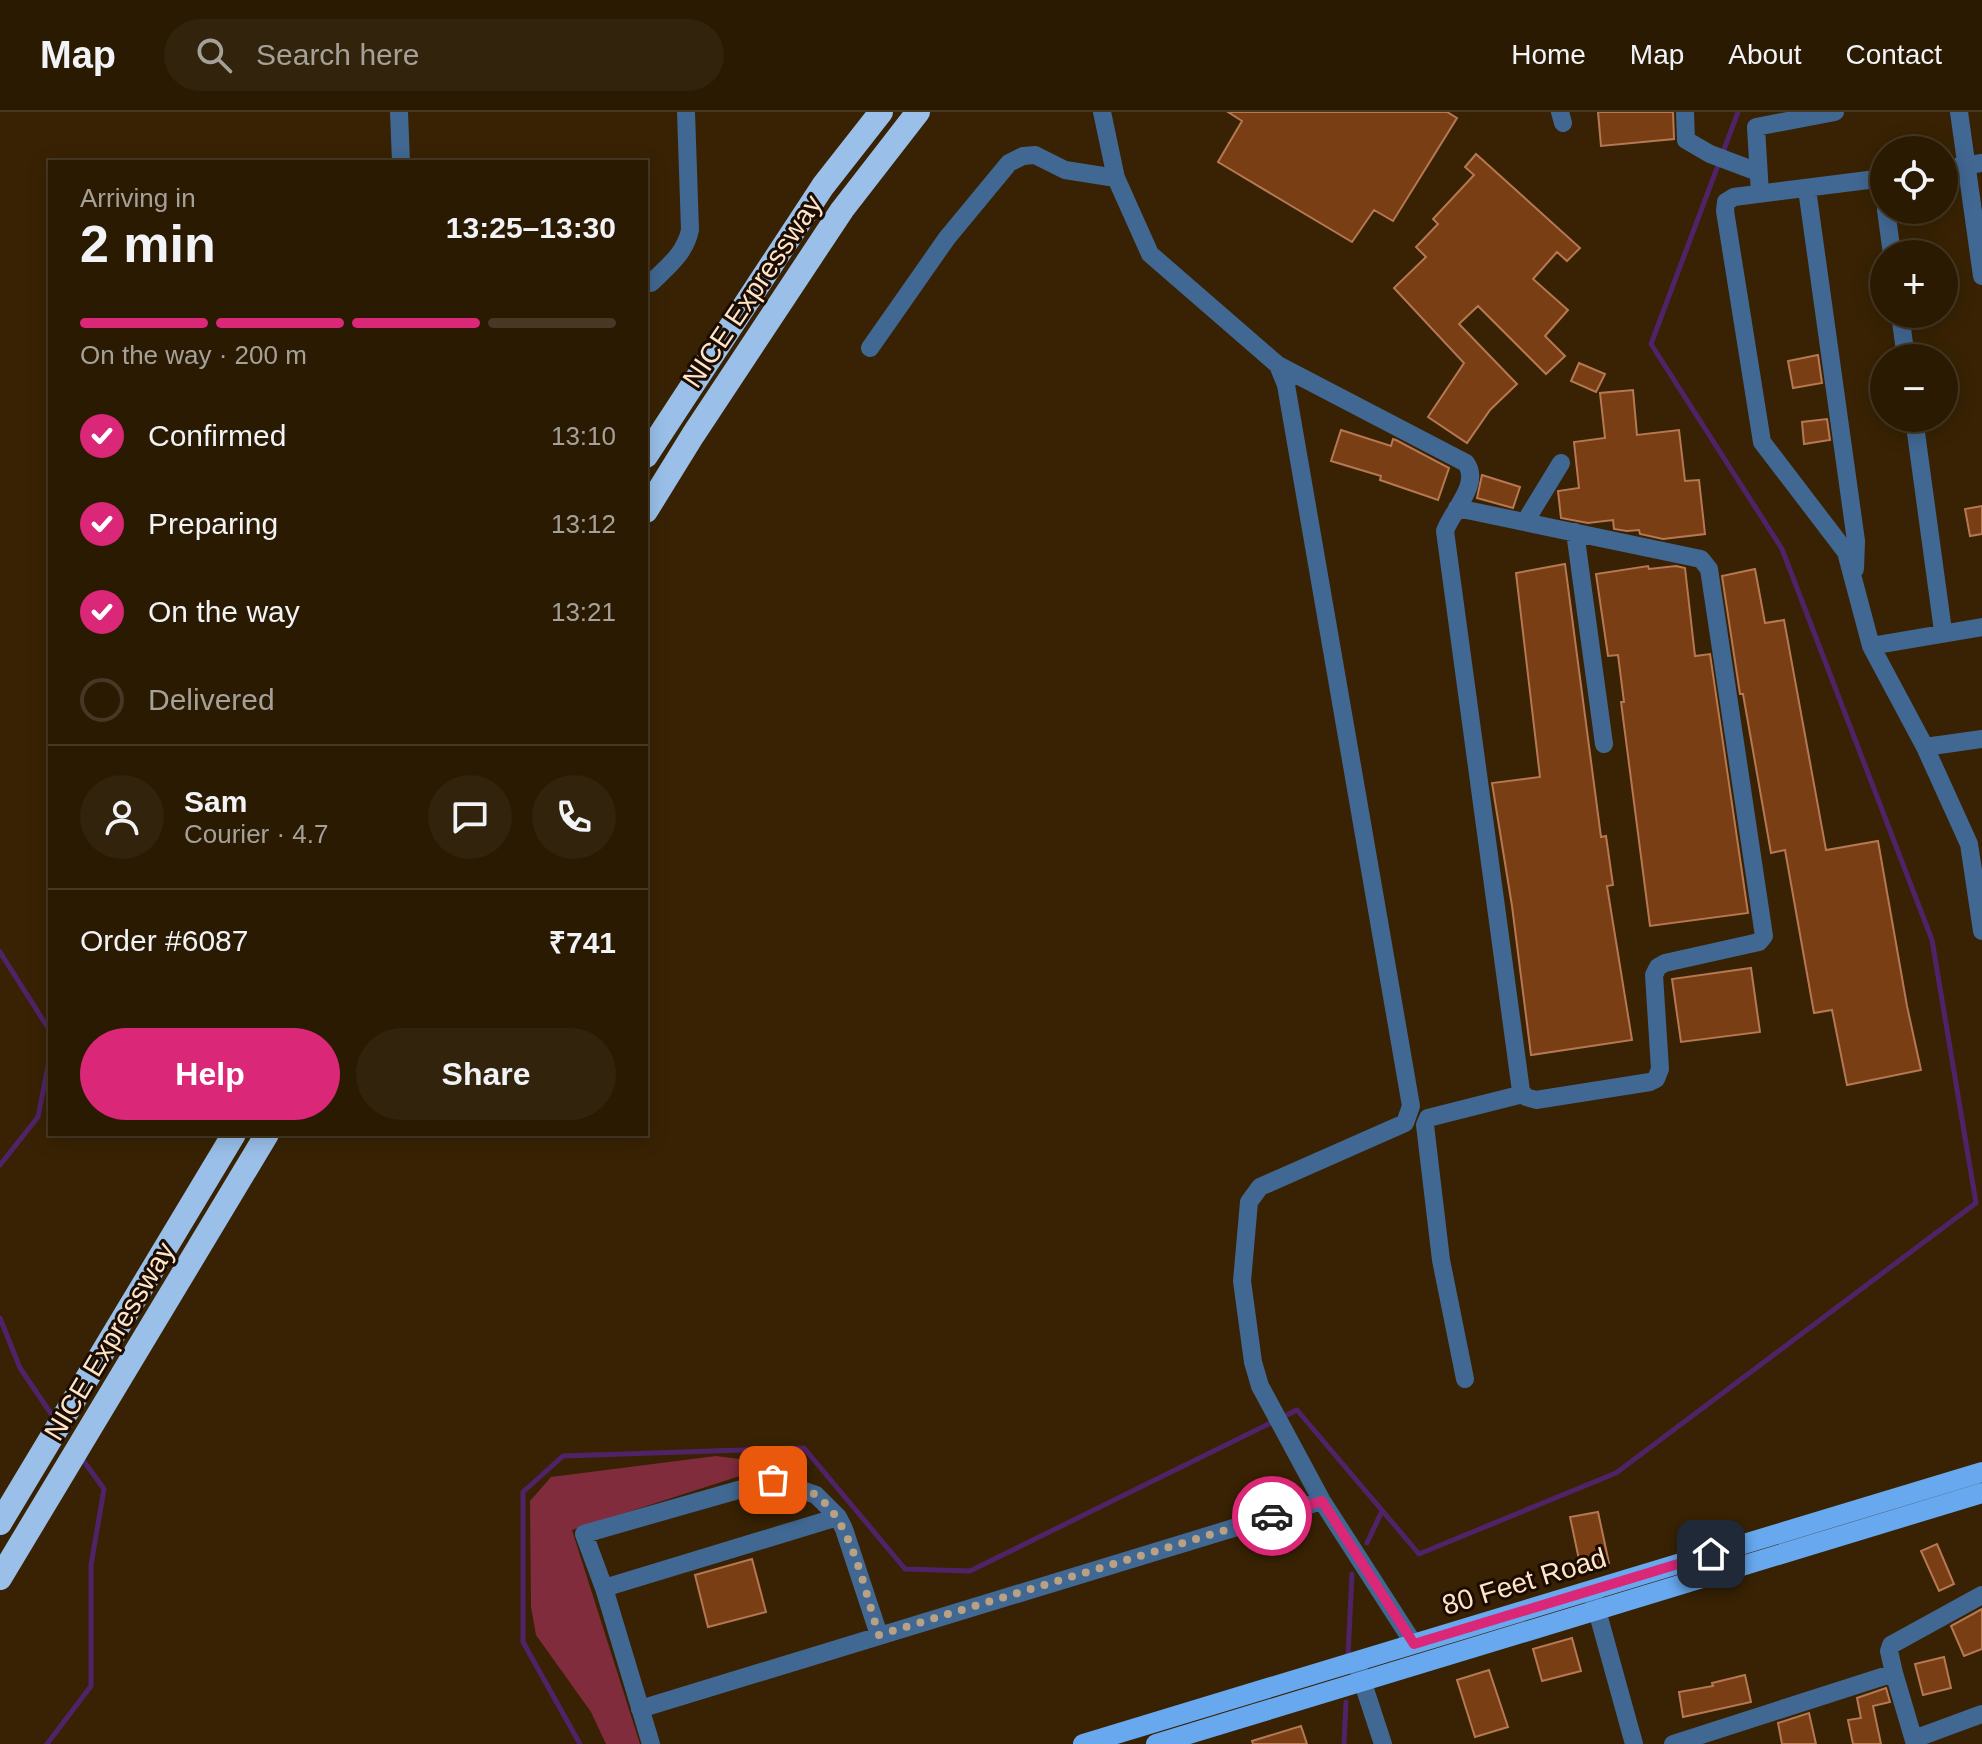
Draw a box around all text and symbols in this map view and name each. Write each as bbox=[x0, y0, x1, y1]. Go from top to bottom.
search box bbox=[164, 19, 724, 91]
icon: search bbox=[192, 33, 236, 77]
text: Map bbox=[40, 34, 116, 76]
text: Search here bbox=[256, 38, 419, 71]
text: Home bbox=[1511, 39, 1586, 70]
text: Map bbox=[1630, 39, 1684, 70]
text: About bbox=[1728, 39, 1802, 70]
text: Contact bbox=[1846, 39, 1942, 70]
map controls bbox=[1870, 136, 1958, 432]
button: locate bbox=[1870, 136, 1958, 224]
text: Arriving in bbox=[80, 183, 196, 213]
street label: NICE Expressway bbox=[676, 189, 828, 393]
text: 13:25–13:30 bbox=[446, 211, 616, 244]
text: 2 min bbox=[80, 215, 216, 273]
button: + bbox=[1870, 240, 1958, 328]
text: On the way · 200 m bbox=[80, 340, 307, 370]
button: − bbox=[1870, 344, 1958, 432]
icon: check bbox=[80, 414, 124, 458]
text: Confirmed bbox=[148, 419, 286, 452]
text: 13:10 bbox=[551, 421, 616, 451]
icon: check bbox=[80, 502, 124, 546]
text: Preparing bbox=[148, 507, 278, 540]
text: 13:12 bbox=[551, 509, 616, 539]
icon: check bbox=[80, 590, 124, 634]
text: On the way bbox=[148, 595, 300, 628]
text: 13:21 bbox=[551, 597, 616, 627]
text: Delivered bbox=[148, 683, 275, 716]
button: person bbox=[80, 775, 164, 859]
button: chat bbox=[428, 775, 512, 859]
button: phone bbox=[532, 775, 616, 859]
text: Sam bbox=[184, 785, 247, 818]
text: Courier · 4.7 bbox=[184, 819, 329, 849]
text: Order #6087 bbox=[80, 924, 248, 957]
text: ₹741 bbox=[549, 926, 616, 959]
button: Help bbox=[80, 1028, 340, 1120]
button: Share bbox=[356, 1028, 616, 1120]
street label: NICE Expressway bbox=[38, 1237, 181, 1446]
pin bbox=[739, 1446, 807, 1514]
icon: bag bbox=[751, 1458, 795, 1502]
courier bbox=[1232, 1476, 1312, 1556]
icon: car bbox=[1250, 1494, 1294, 1538]
pin bbox=[1677, 1520, 1745, 1588]
icon: home bbox=[1689, 1532, 1733, 1576]
street label: 80 Feet Road bbox=[1438, 1542, 1610, 1621]

